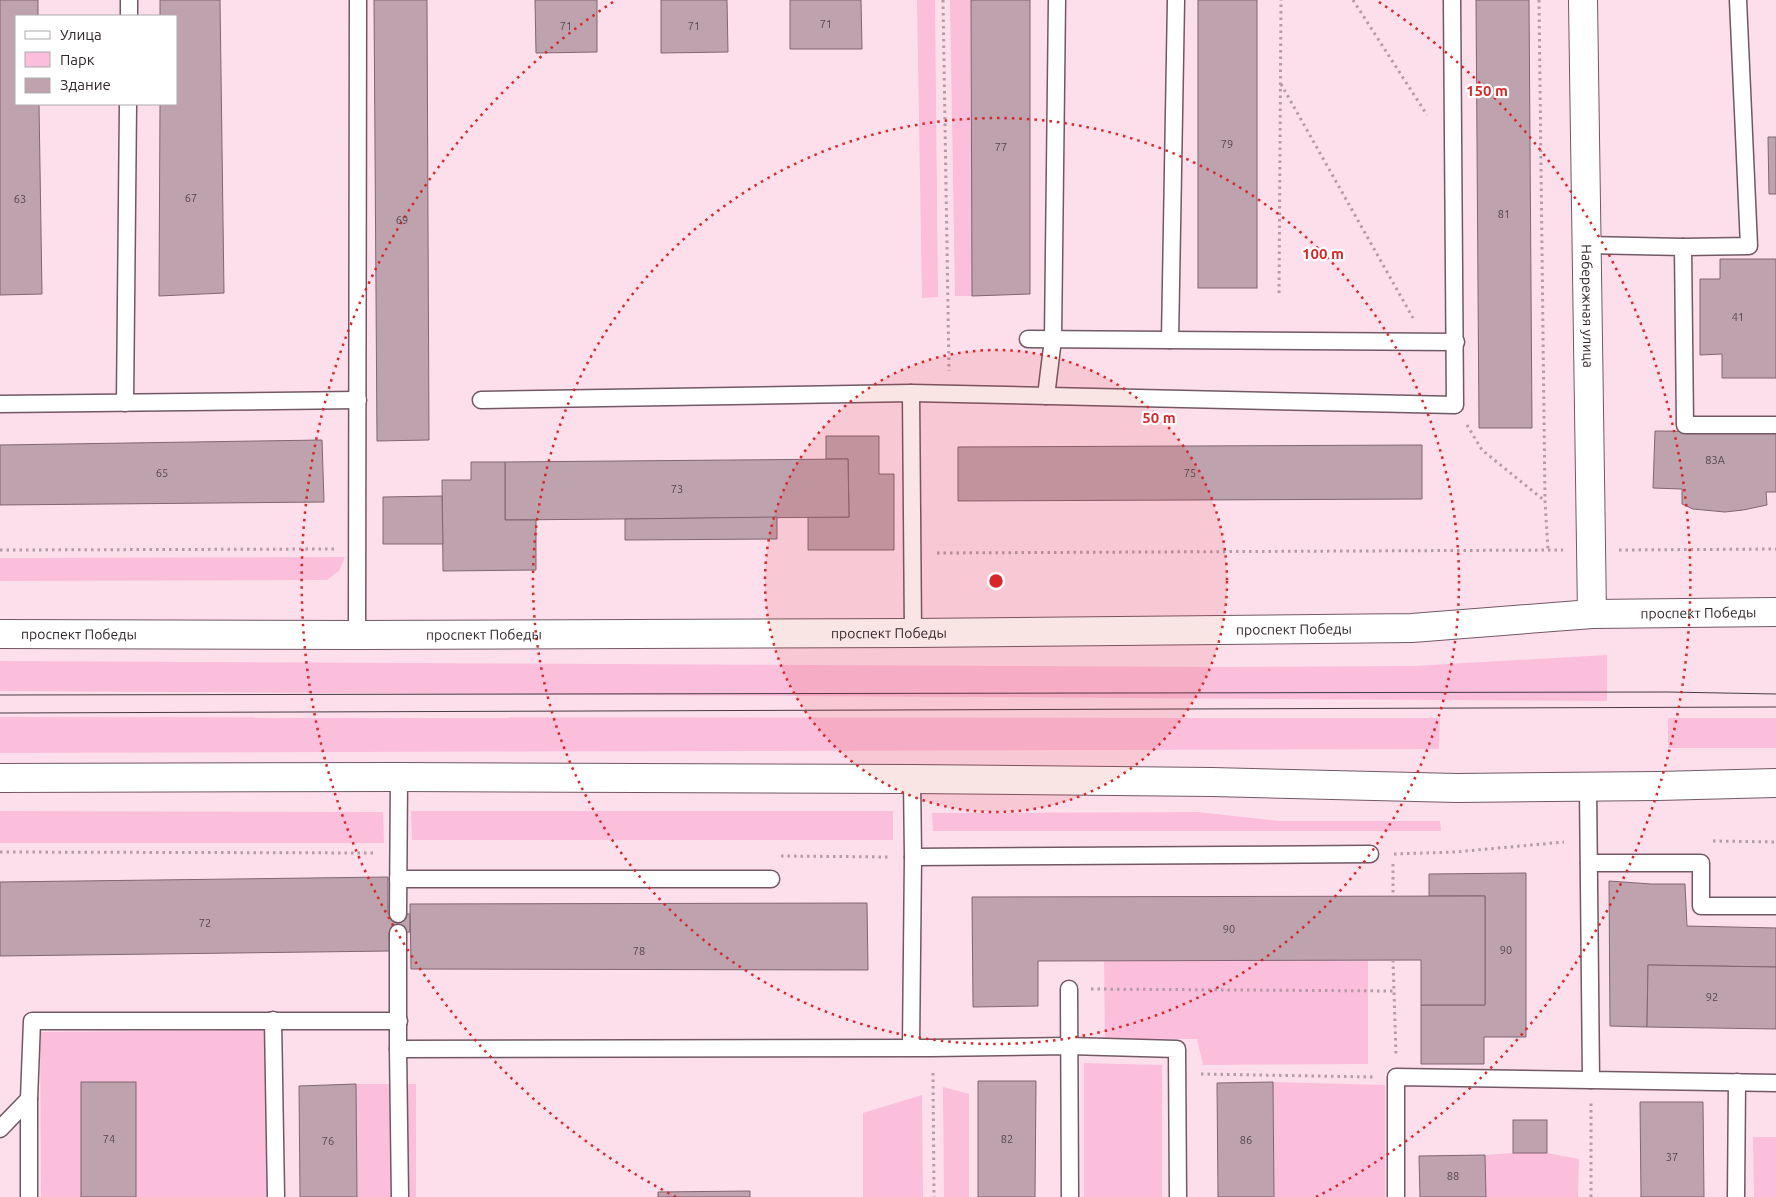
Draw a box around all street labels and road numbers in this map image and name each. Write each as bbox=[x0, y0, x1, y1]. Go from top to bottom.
street label: Набережная улица bbox=[1579, 244, 1596, 368]
street label: проспект Победы bbox=[1640, 604, 1756, 621]
street label: проспект Победы bbox=[1236, 621, 1352, 638]
street label: проспект Победы bbox=[831, 625, 947, 641]
street label: проспект Победы bbox=[21, 626, 137, 642]
street label: проспект Победы bbox=[426, 626, 542, 643]

